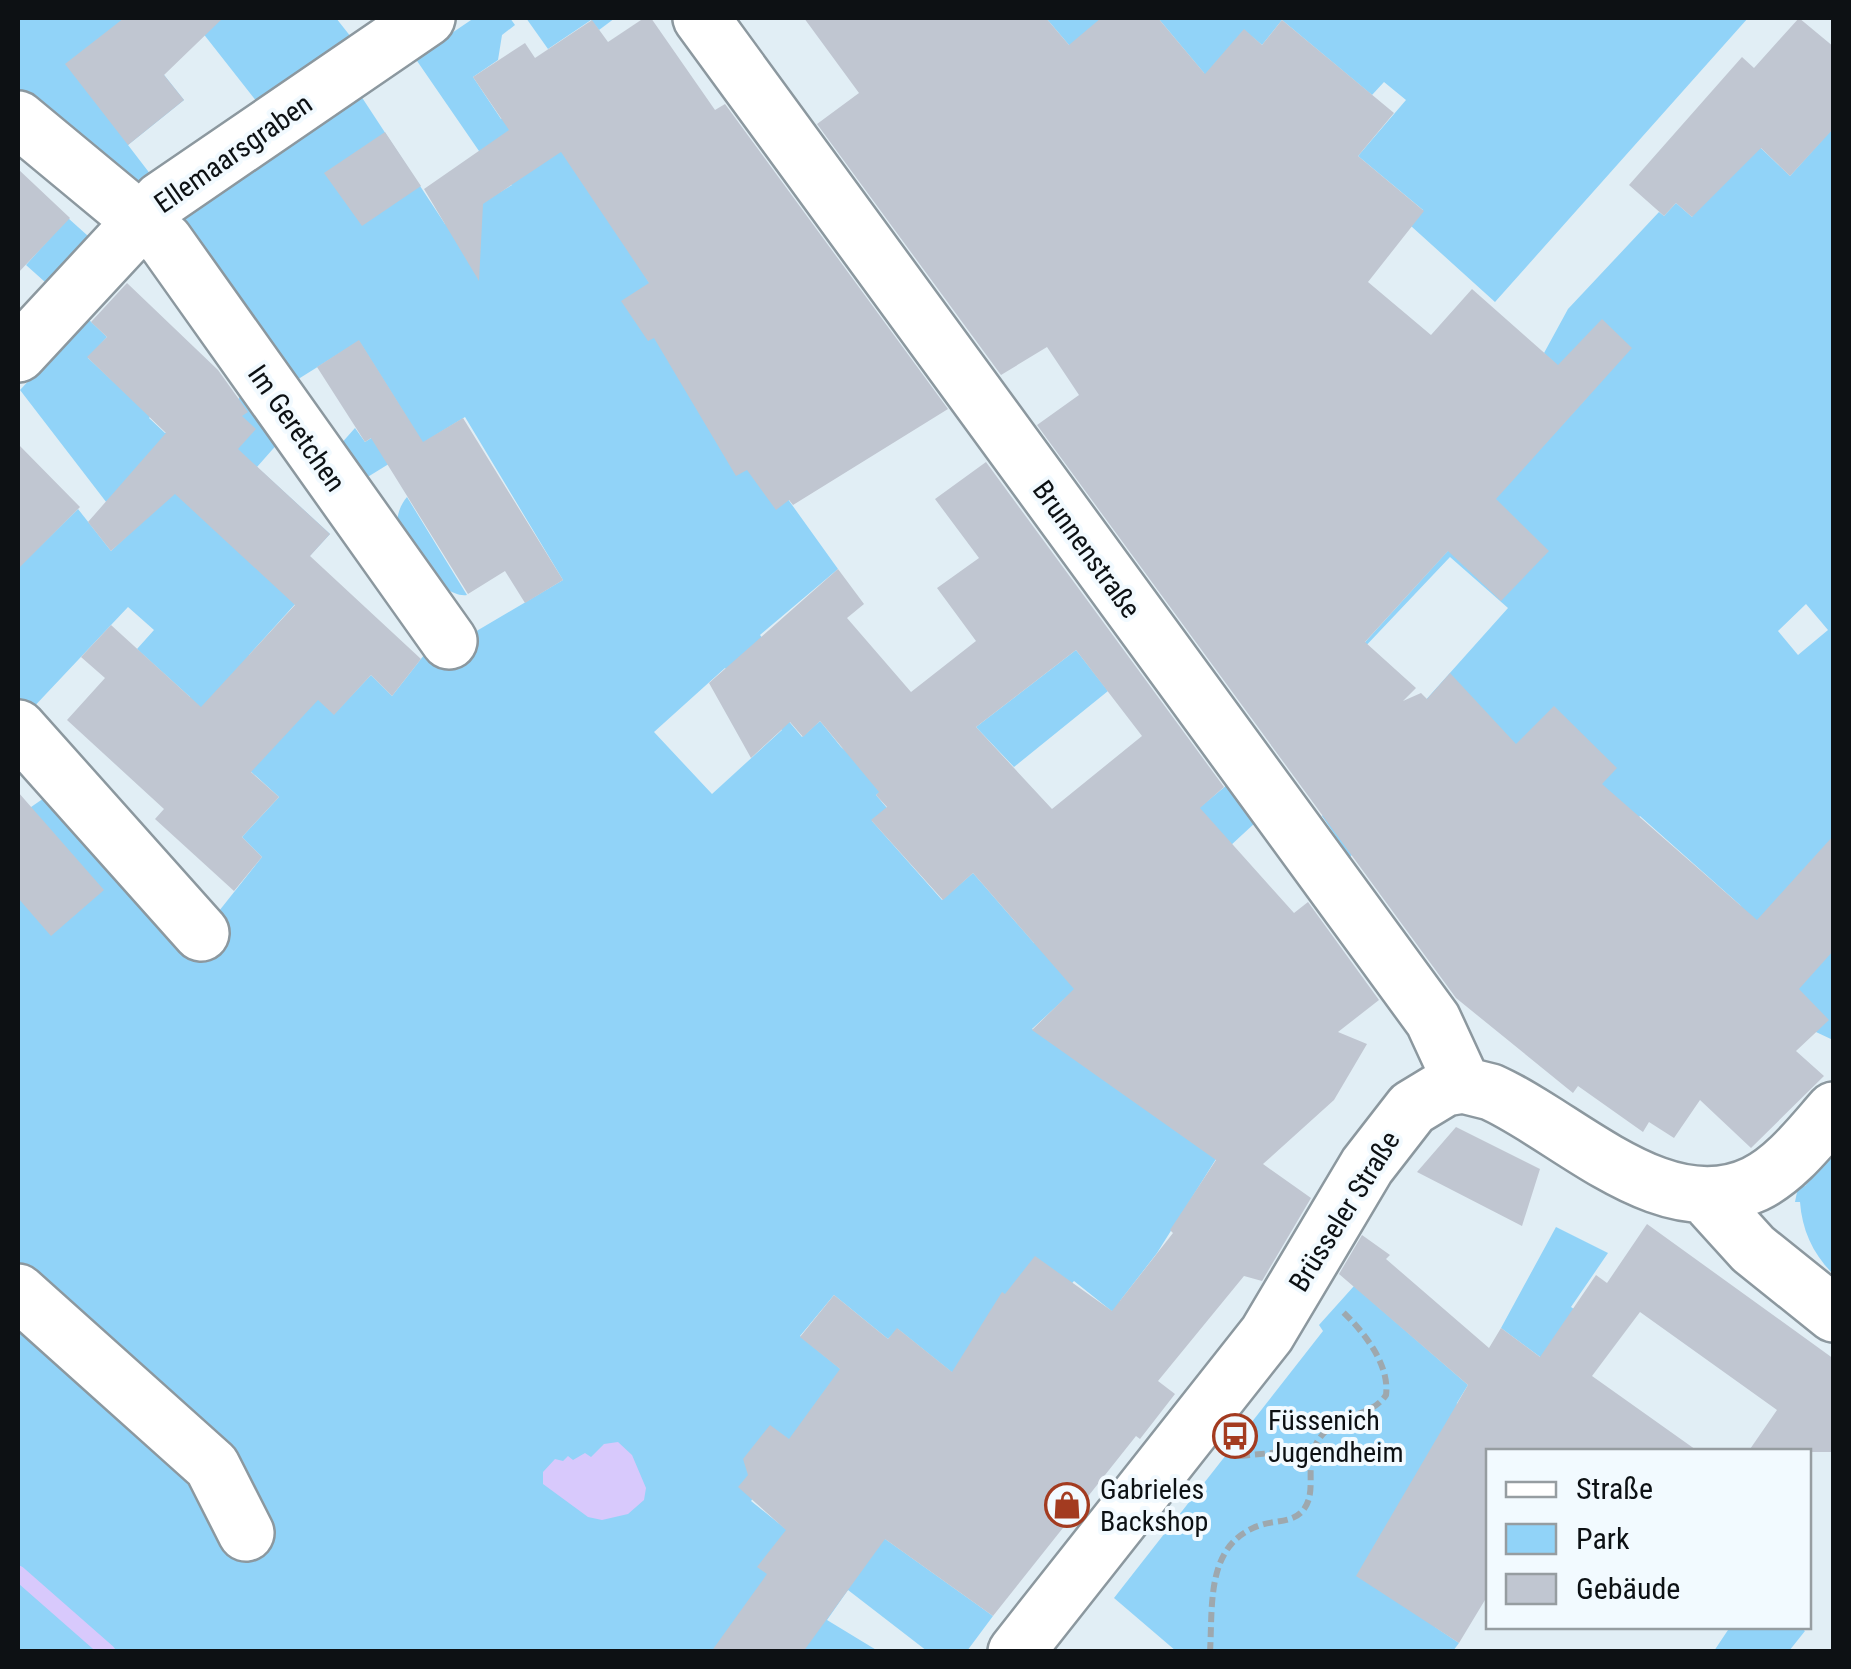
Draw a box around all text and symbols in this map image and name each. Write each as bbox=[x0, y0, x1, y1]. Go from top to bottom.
street label: Ellemaarsgraben bbox=[148, 87, 318, 220]
street label: Im Geretchen bbox=[241, 359, 352, 498]
street label: Brunnenstraße bbox=[1026, 474, 1147, 624]
street label: Brüsseler Straße bbox=[1282, 1125, 1407, 1297]
place label: Füssenich Jugendheim bbox=[1268, 1404, 1404, 1469]
bus stop icon: Füssenich Jugendheim bbox=[1212, 1413, 1258, 1459]
legend bbox=[1486, 1449, 1811, 1629]
text: Straße bbox=[1576, 1471, 1653, 1506]
place label: Gabrieles Backshop bbox=[1100, 1473, 1208, 1538]
shop icon: Gabrieles Backshop bbox=[1044, 1482, 1090, 1528]
text: Park bbox=[1576, 1521, 1630, 1556]
text: Gebäude bbox=[1576, 1571, 1680, 1606]

